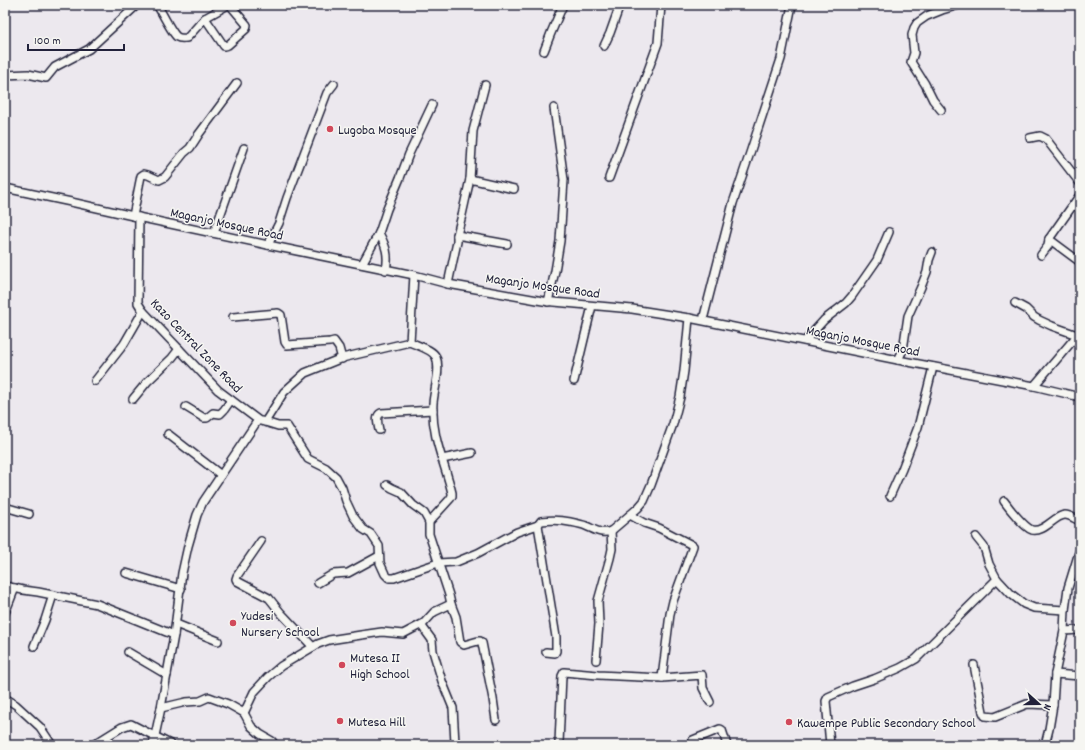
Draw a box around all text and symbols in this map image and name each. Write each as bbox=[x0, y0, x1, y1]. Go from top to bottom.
scale bar bbox=[28, 26, 124, 52]
text: 100 m bbox=[34, 33, 61, 50]
place label: Lugoba Mosque bbox=[338, 121, 417, 141]
marker: Lugoba Mosque bbox=[325, 124, 335, 134]
street label: Maganjo Mosque Road bbox=[168, 203, 285, 247]
street label: Maganjo Mosque Road bbox=[484, 269, 601, 305]
street label: Kazo Central Zone Road bbox=[145, 294, 246, 398]
street label: Maganjo Mosque Road bbox=[804, 321, 921, 363]
place label: Yudesi Nursery School bbox=[241, 607, 320, 643]
marker: Yudesi Nursery School bbox=[228, 618, 238, 628]
place label: Mutesa II High School bbox=[350, 649, 410, 685]
marker: Mutesa II High School bbox=[337, 660, 347, 670]
north arrow bbox=[1019, 684, 1059, 724]
text: N bbox=[1038, 701, 1055, 713]
place label: Mutesa Hill bbox=[348, 713, 406, 733]
place label: Kawempe Public Secondary School bbox=[797, 714, 976, 734]
marker: Mutesa Hill bbox=[335, 716, 345, 726]
marker: Kawempe Public Secondary School bbox=[784, 717, 794, 727]

